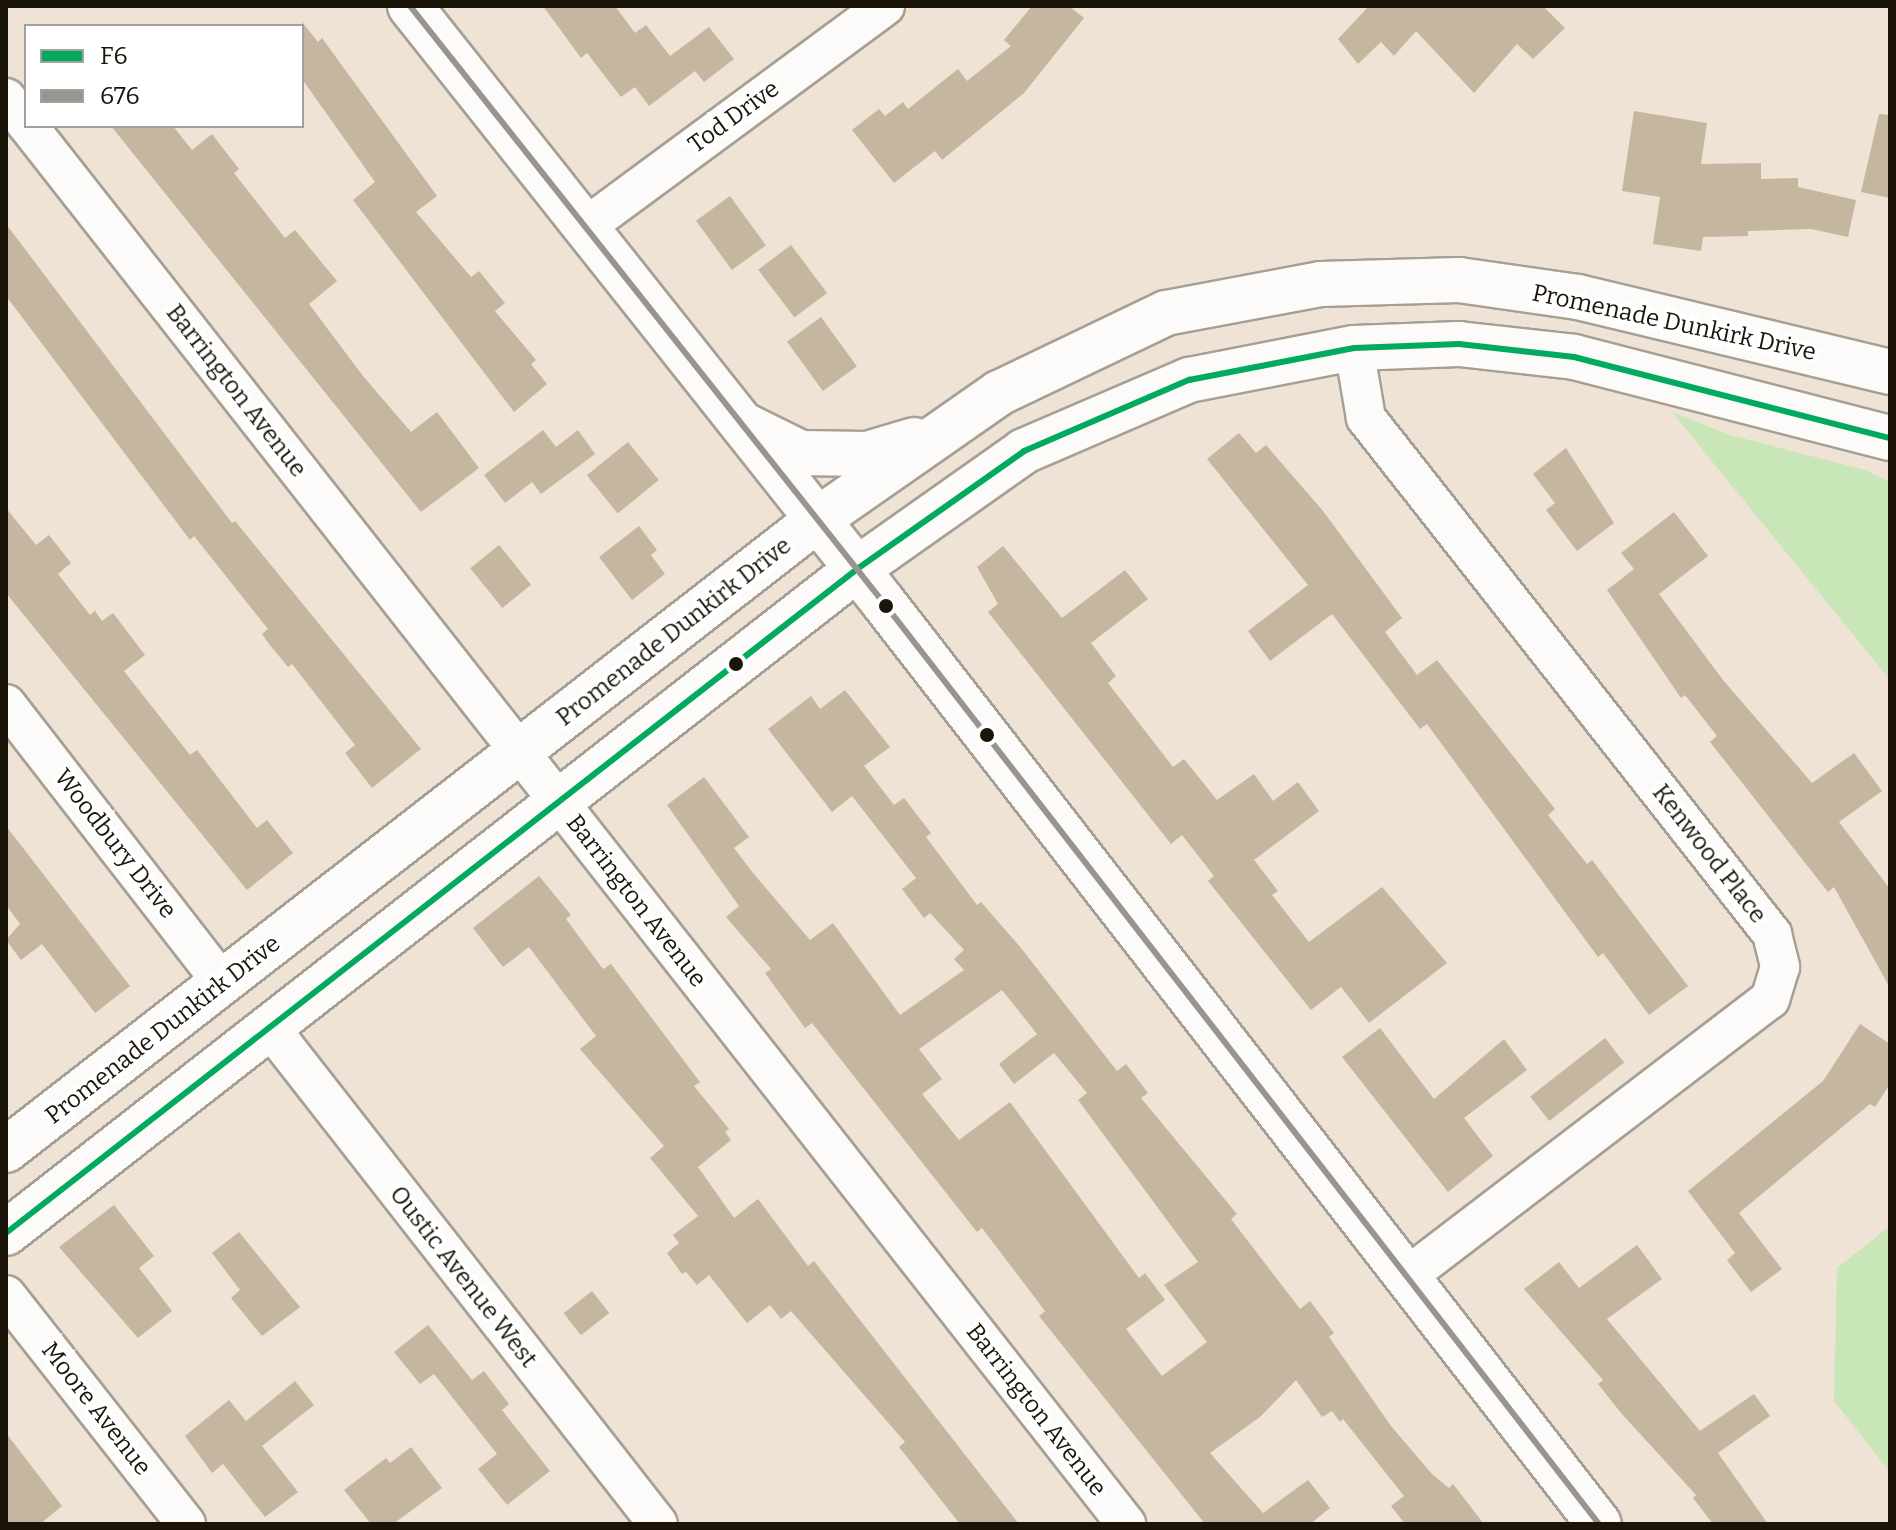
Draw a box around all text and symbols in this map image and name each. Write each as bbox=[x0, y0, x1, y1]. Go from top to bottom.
legend bbox=[24, 24, 304, 128]
text: F6 bbox=[100, 42, 128, 70]
street label: Tod Drive bbox=[683, 75, 785, 159]
text: 676 bbox=[100, 82, 140, 110]
street label: Promenade Dunkirk Drive bbox=[1529, 279, 1819, 367]
street label: Barrington Avenue bbox=[160, 299, 312, 483]
street label: Promenade Dunkirk Drive bbox=[551, 532, 797, 732]
unlabelled marker bbox=[878, 598, 894, 614]
unlabelled marker bbox=[728, 656, 744, 672]
unlabelled marker bbox=[979, 727, 995, 743]
street label: Woodbury Drive bbox=[48, 764, 182, 924]
street label: Kenwood Place bbox=[1646, 779, 1772, 929]
street label: Barrington Avenue bbox=[560, 809, 712, 993]
street label: Promenade Dunkirk Drive bbox=[40, 930, 286, 1130]
street label: Oustic Avenue West bbox=[383, 1181, 543, 1373]
street label: Barrington Avenue bbox=[960, 1318, 1112, 1502]
street label: Moore Avenue bbox=[35, 1337, 157, 1481]

